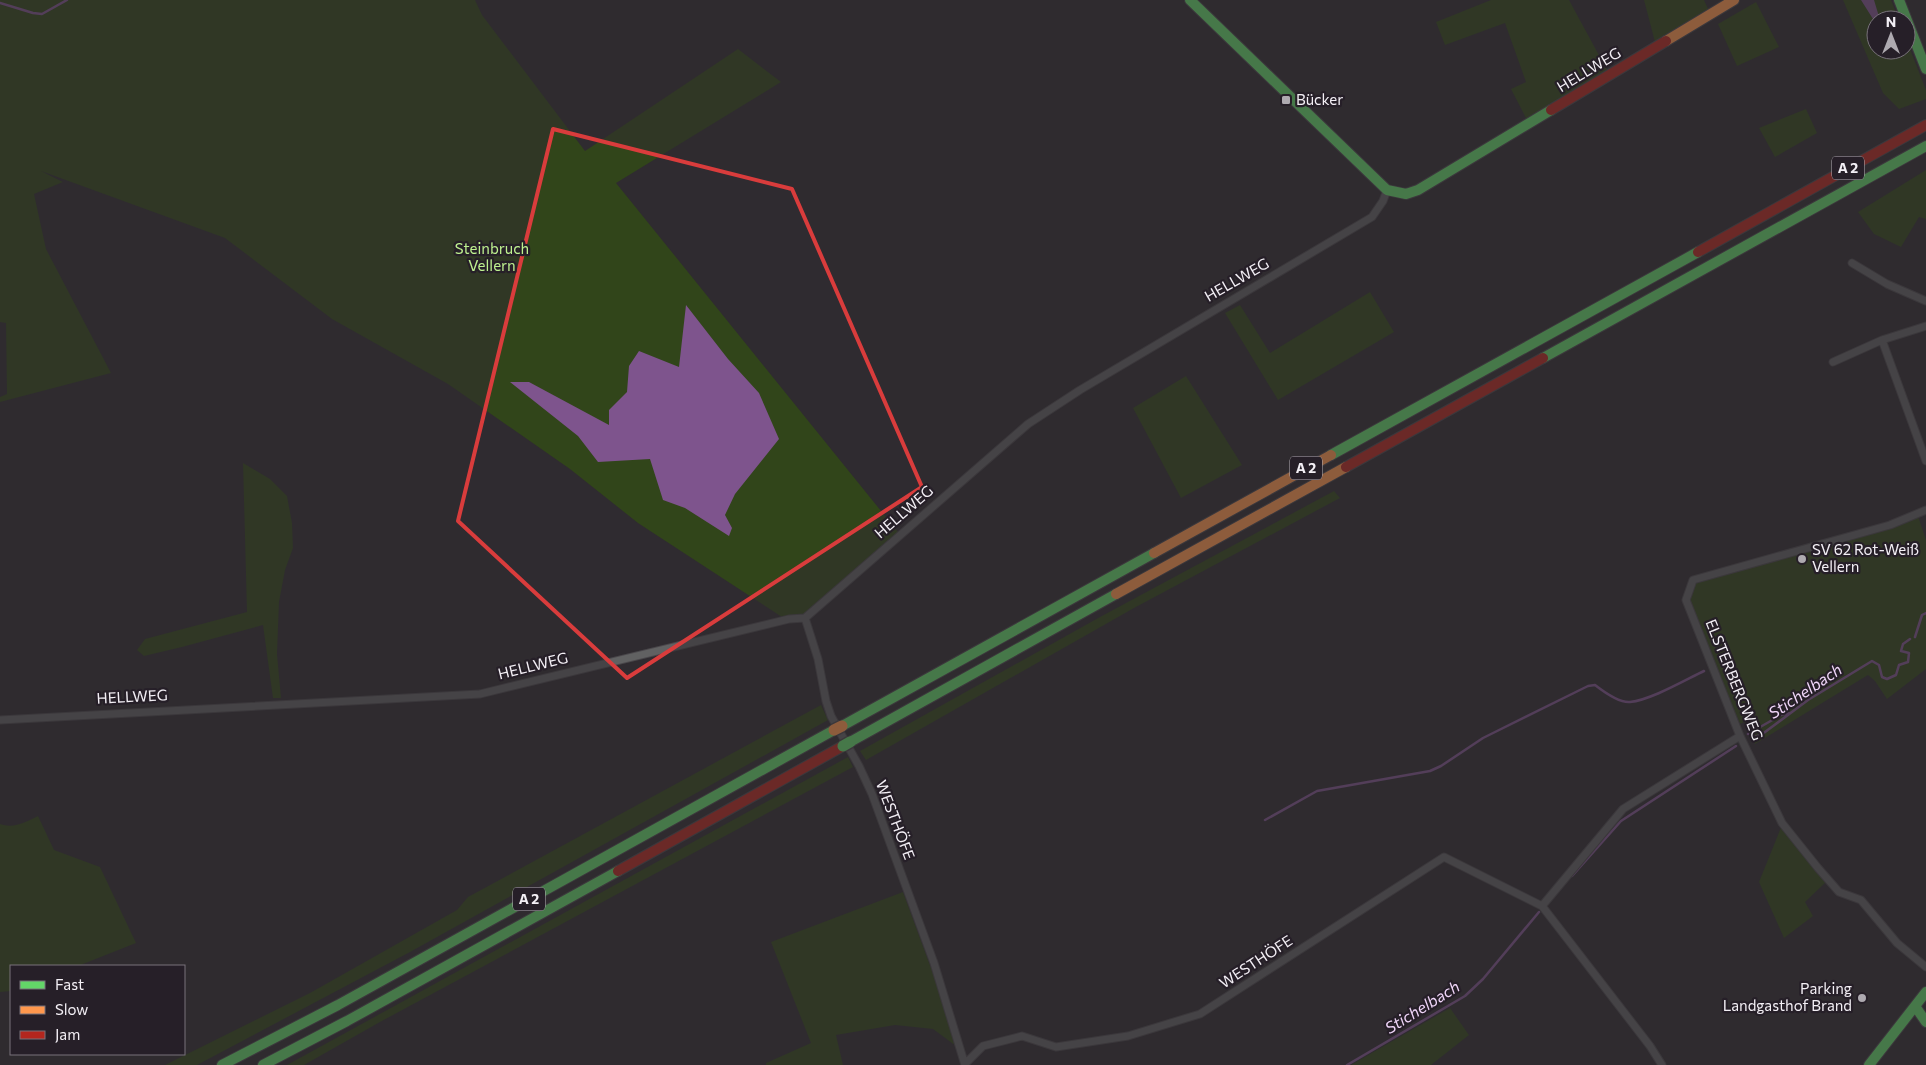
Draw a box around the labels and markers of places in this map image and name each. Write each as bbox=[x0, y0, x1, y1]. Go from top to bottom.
place label: Bücker bbox=[1296, 90, 1343, 108]
marker: Bücker bbox=[1280, 94, 1292, 106]
place label: SV 62 Rot-Weiß Vellern bbox=[1812, 540, 1919, 575]
marker: SV 62 Rot-Weiß Vellern bbox=[1796, 553, 1808, 565]
place label: Parking Landgasthof Brand bbox=[1723, 979, 1852, 1014]
marker: Parking Landgasthof Brand bbox=[1856, 992, 1868, 1004]

